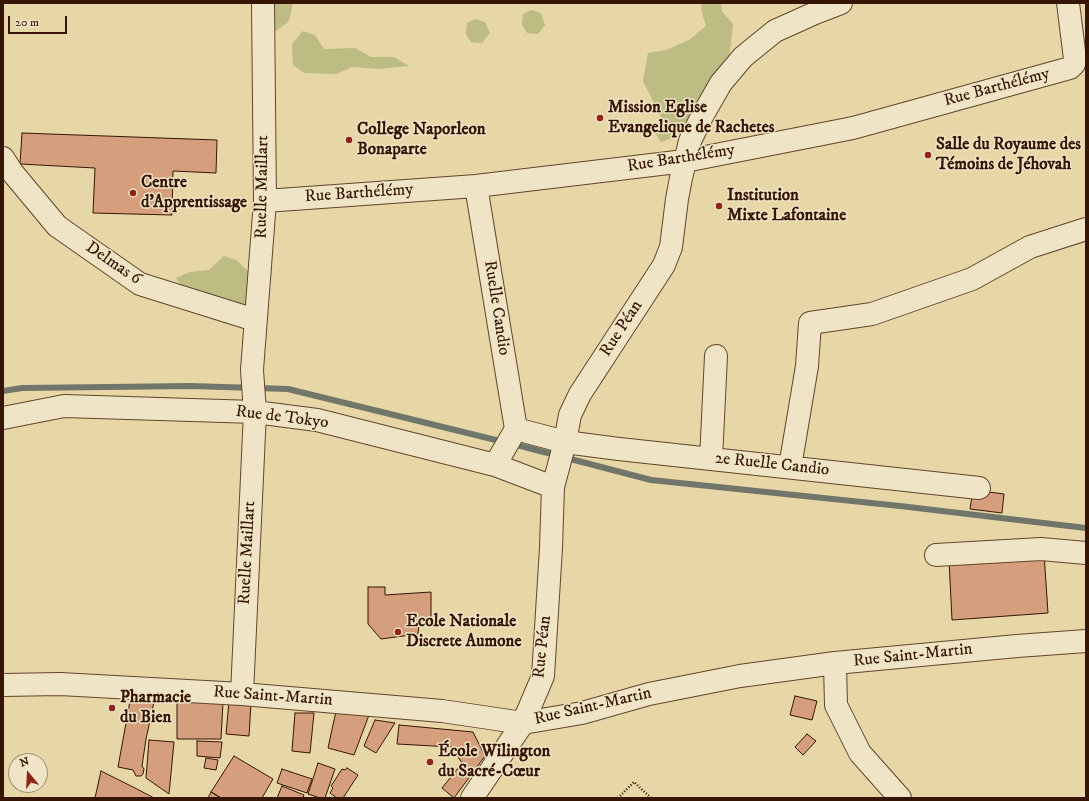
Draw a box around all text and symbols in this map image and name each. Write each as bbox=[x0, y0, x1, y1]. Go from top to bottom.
scale bar bbox=[10, 8, 69, 34]
text: 20 m bbox=[15, 15, 39, 30]
street label: Rue Barthélémy bbox=[942, 64, 1052, 112]
place label: Mission Eglise Evangelique de Rachetes bbox=[608, 98, 774, 138]
marker: Mission Eglise Evangelique de Rachetes bbox=[595, 113, 605, 123]
place label: College Naporleon Bonaparte bbox=[357, 120, 486, 160]
street label: Ruelle Maillart bbox=[252, 135, 274, 239]
marker: College Naporleon Bonaparte bbox=[344, 135, 354, 145]
place label: Salle du Royaume des Témoins de Jéhovah bbox=[936, 135, 1081, 175]
street label: Rue Barthélémy bbox=[626, 140, 736, 178]
marker: Salle du Royaume des Témoins de Jéhovah bbox=[923, 150, 933, 160]
place label: Centre d'Apprentissage bbox=[141, 173, 247, 213]
street label: Rue Barthélémy bbox=[304, 180, 414, 208]
place label: Institution Mixte Lafontaine bbox=[727, 186, 846, 226]
marker: Centre d'Apprentissage bbox=[128, 188, 138, 198]
marker: Institution Mixte Lafontaine bbox=[714, 201, 724, 211]
street label: Delmas 6 bbox=[81, 238, 145, 290]
street label: Ruelle Candio bbox=[478, 259, 514, 357]
street label: Rue Péan bbox=[596, 297, 648, 361]
street label: Rue de Tokyo bbox=[234, 402, 330, 434]
street label: 2e Ruelle Candio bbox=[714, 449, 830, 481]
street label: Ruelle Maillart bbox=[235, 501, 261, 605]
place label: Ecole Nationale Discrete Aumone bbox=[406, 612, 521, 652]
street label: Rue Péan bbox=[530, 615, 556, 679]
marker: Ecole Nationale Discrete Aumone bbox=[393, 627, 403, 637]
street label: Rue Saint-Martin bbox=[852, 640, 974, 672]
street label: Rue Saint-Martin bbox=[213, 683, 333, 711]
street label: Rue Saint-Martin bbox=[532, 684, 654, 730]
place label: Pharmacie du Bien bbox=[120, 688, 191, 728]
marker: Pharmacie du Bien bbox=[107, 703, 117, 713]
place label: École Wilington du Sacré-Cœur bbox=[438, 742, 550, 782]
north arrow bbox=[8, 753, 48, 793]
text: N bbox=[18, 754, 31, 771]
marker: École Wilington du Sacré-Cœur bbox=[425, 757, 435, 767]

